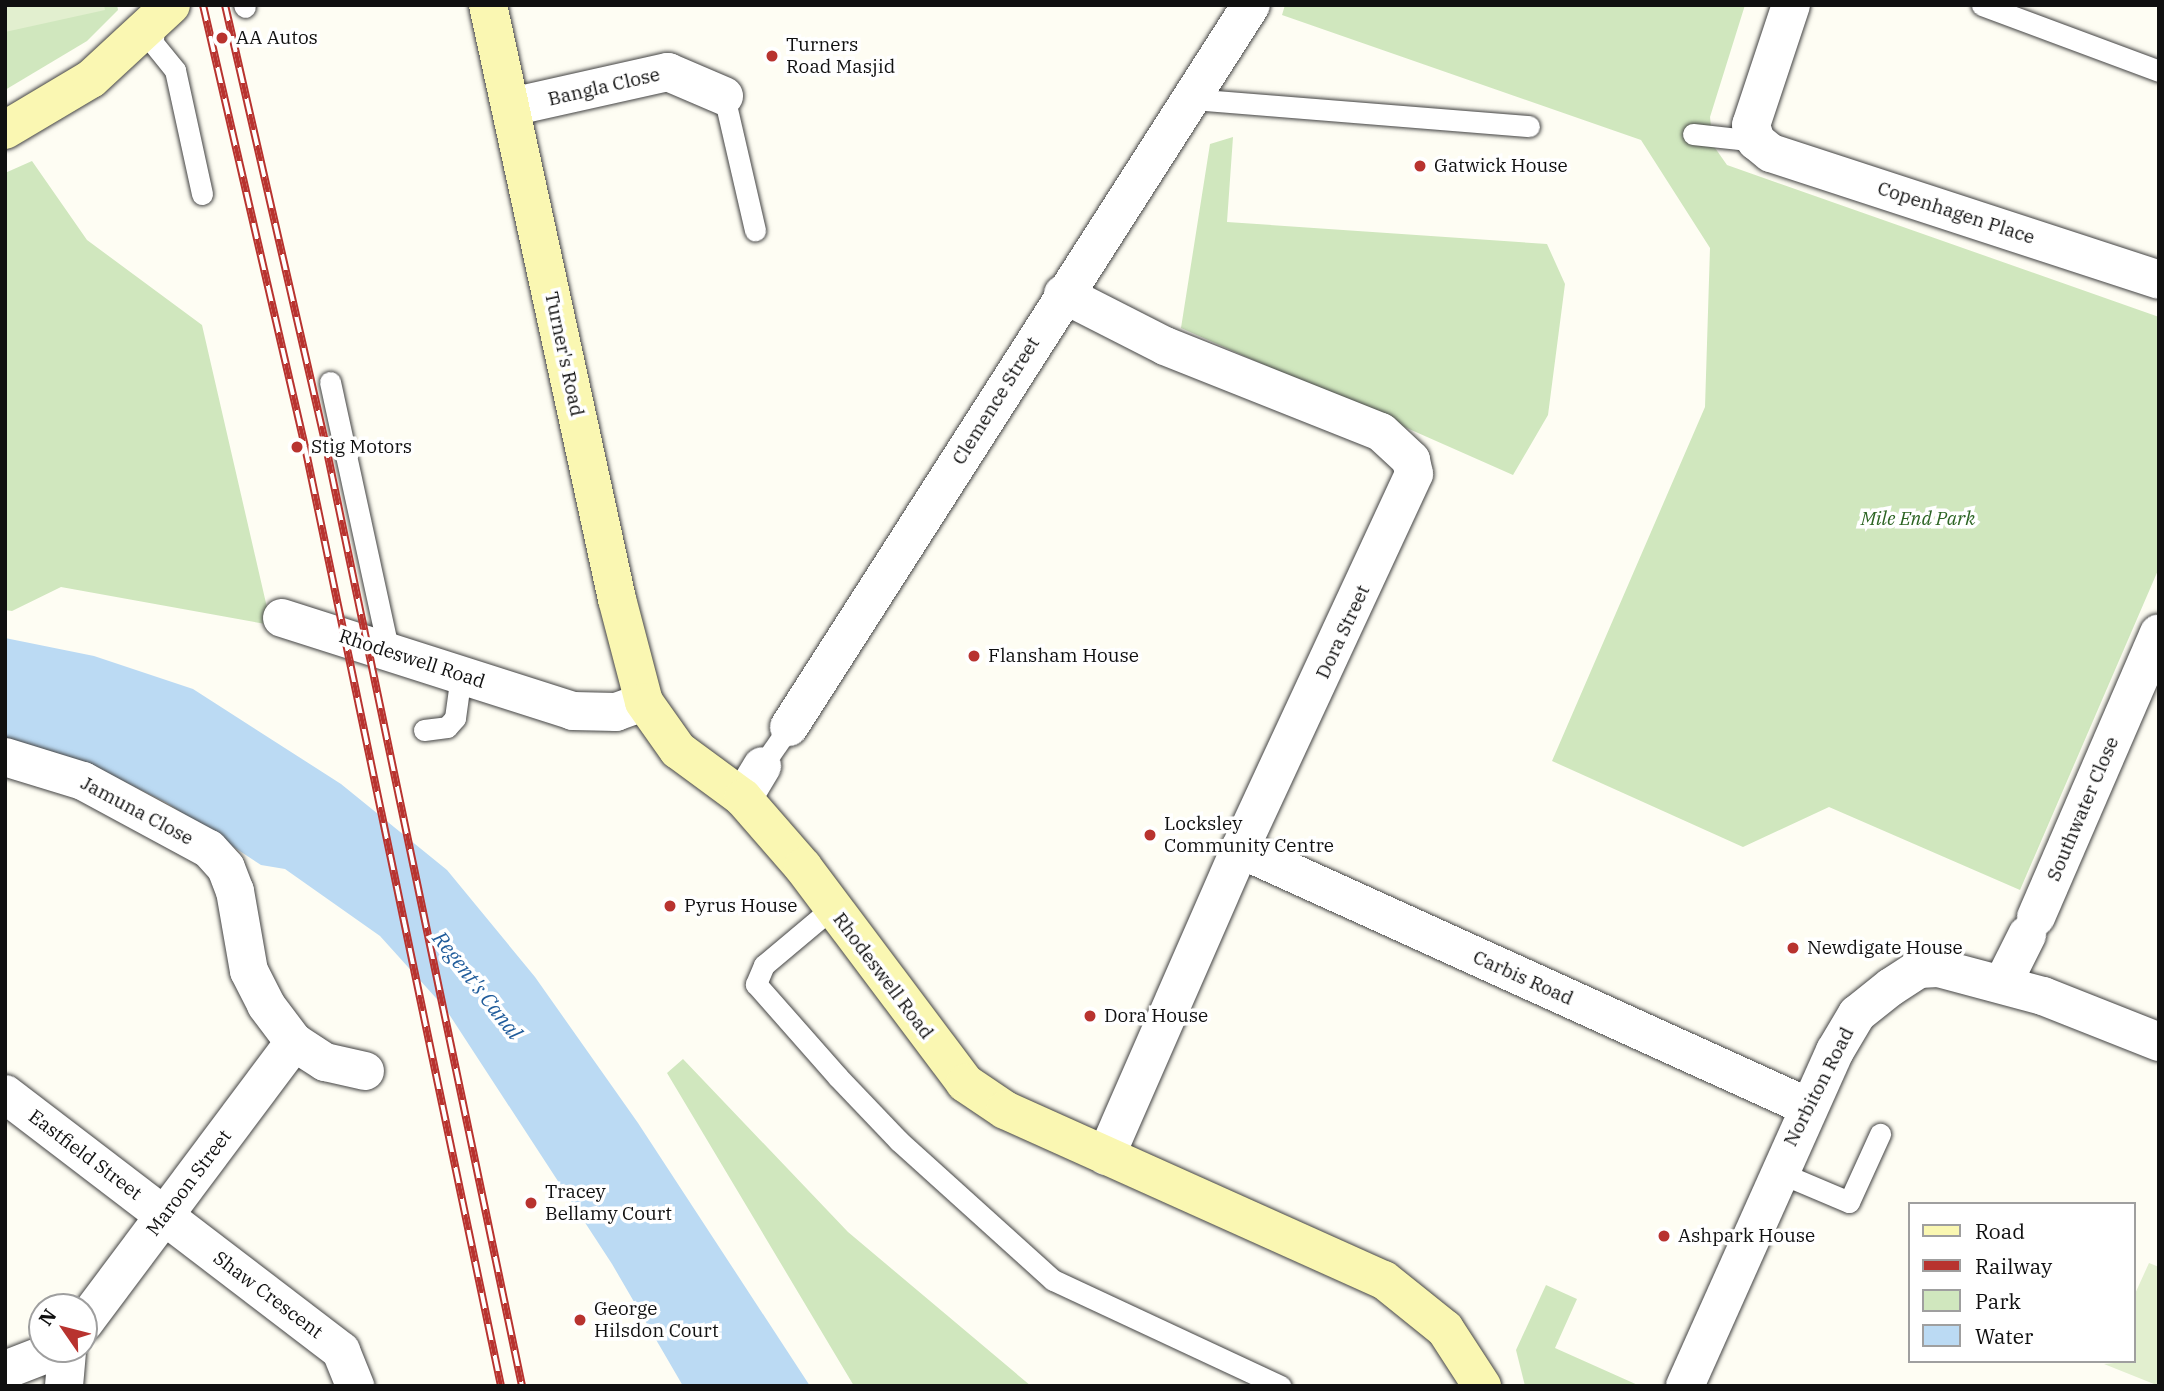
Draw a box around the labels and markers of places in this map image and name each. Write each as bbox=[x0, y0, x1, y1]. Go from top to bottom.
place label: AA Autos bbox=[236, 27, 318, 49]
marker: AA Autos bbox=[214, 30, 230, 46]
place label: Turners Road Masjid bbox=[786, 34, 895, 78]
marker: Turners Road Masjid bbox=[764, 48, 780, 64]
place label: Gatwick House bbox=[1434, 155, 1568, 177]
marker: Gatwick House bbox=[1412, 158, 1428, 174]
place label: Stig Motors bbox=[311, 436, 412, 458]
marker: Stig Motors bbox=[289, 439, 305, 455]
place label: Flansham House bbox=[988, 645, 1139, 667]
marker: Flansham House bbox=[966, 648, 982, 664]
place label: Locksley Community Centre bbox=[1164, 813, 1334, 857]
marker: Locksley Community Centre bbox=[1142, 827, 1158, 843]
place label: Pyrus House bbox=[684, 895, 797, 917]
marker: Pyrus House bbox=[662, 898, 678, 914]
place label: Newdigate House bbox=[1807, 937, 1963, 959]
marker: Newdigate House bbox=[1785, 940, 1801, 956]
place label: Dora House bbox=[1104, 1005, 1208, 1027]
marker: Dora House bbox=[1082, 1008, 1098, 1024]
place label: Tracey Bellamy Court bbox=[545, 1181, 672, 1225]
marker: Tracey Bellamy Court bbox=[523, 1195, 539, 1211]
place label: Ashpark House bbox=[1678, 1225, 1815, 1247]
marker: Ashpark House bbox=[1656, 1228, 1672, 1244]
place label: George Hilsdon Court bbox=[594, 1298, 719, 1342]
marker: George Hilsdon Court bbox=[572, 1312, 588, 1328]

